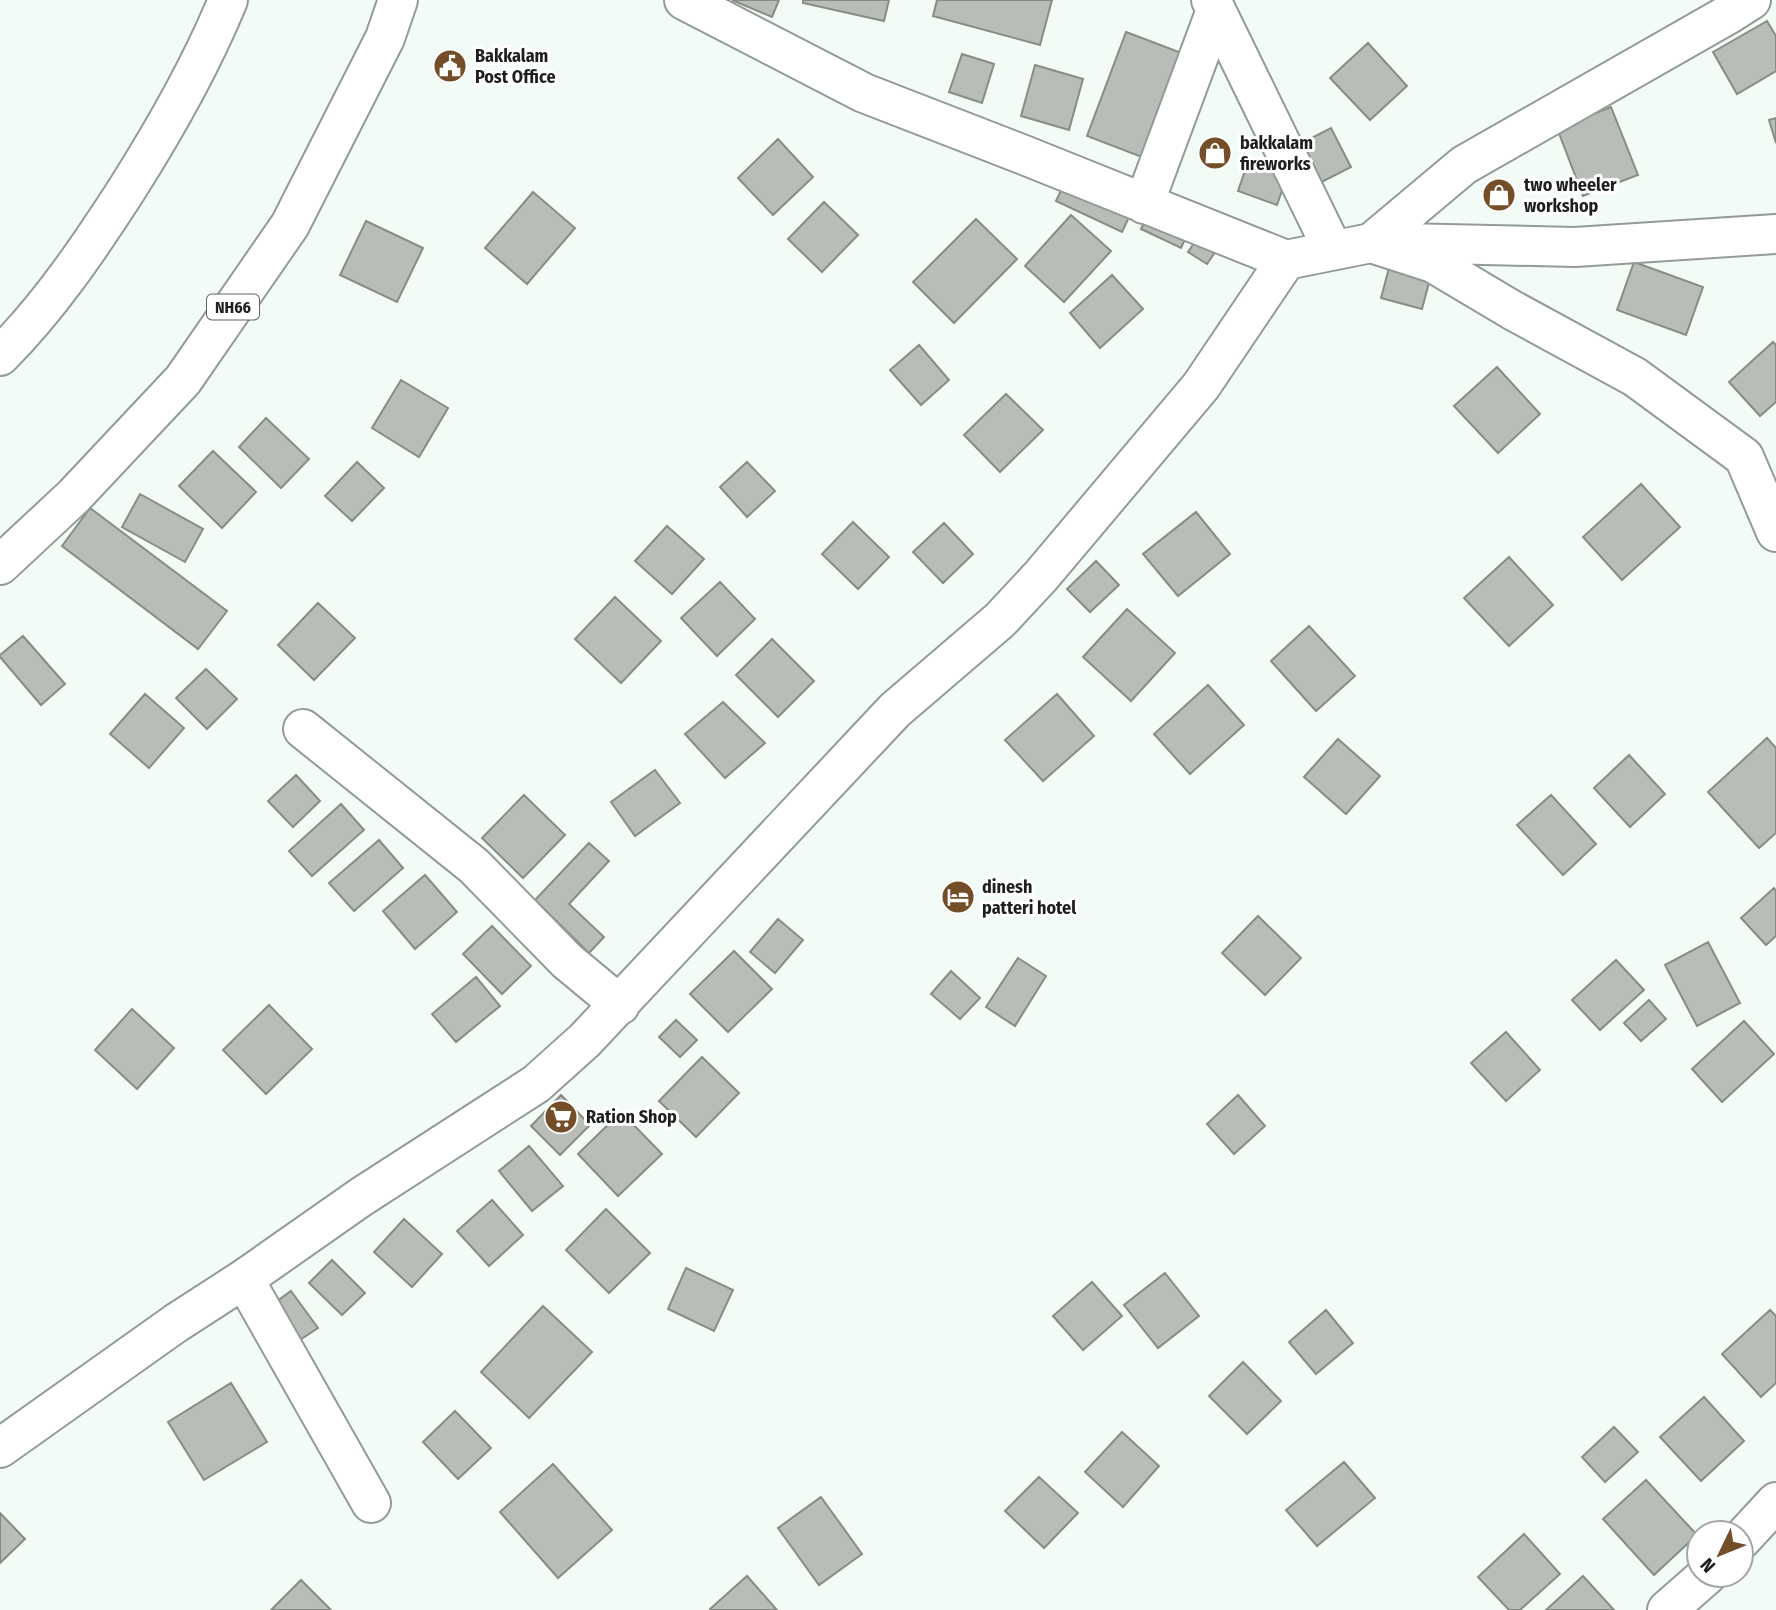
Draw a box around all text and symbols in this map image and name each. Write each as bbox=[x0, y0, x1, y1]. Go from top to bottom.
place label: Bakkalam Post Office bbox=[475, 45, 556, 88]
public building icon: Bakkalam Post Office bbox=[431, 47, 469, 85]
place label: bakkalam fireworks bbox=[1240, 132, 1313, 175]
shop icon: bakkalam fireworks bbox=[1196, 134, 1234, 172]
place label: two wheeler workshop bbox=[1524, 174, 1617, 217]
shop icon: two wheeler workshop bbox=[1480, 176, 1518, 214]
road number: NH66 bbox=[207, 294, 259, 320]
place label: dinesh patteri hotel bbox=[982, 876, 1076, 919]
hotel icon: dinesh patteri hotel bbox=[939, 878, 977, 916]
supermarket icon: Ration Shop bbox=[542, 1098, 580, 1136]
place label: Ration Shop bbox=[586, 1106, 677, 1128]
north arrow bbox=[1685, 1519, 1755, 1589]
text: N bbox=[1696, 1553, 1720, 1577]

